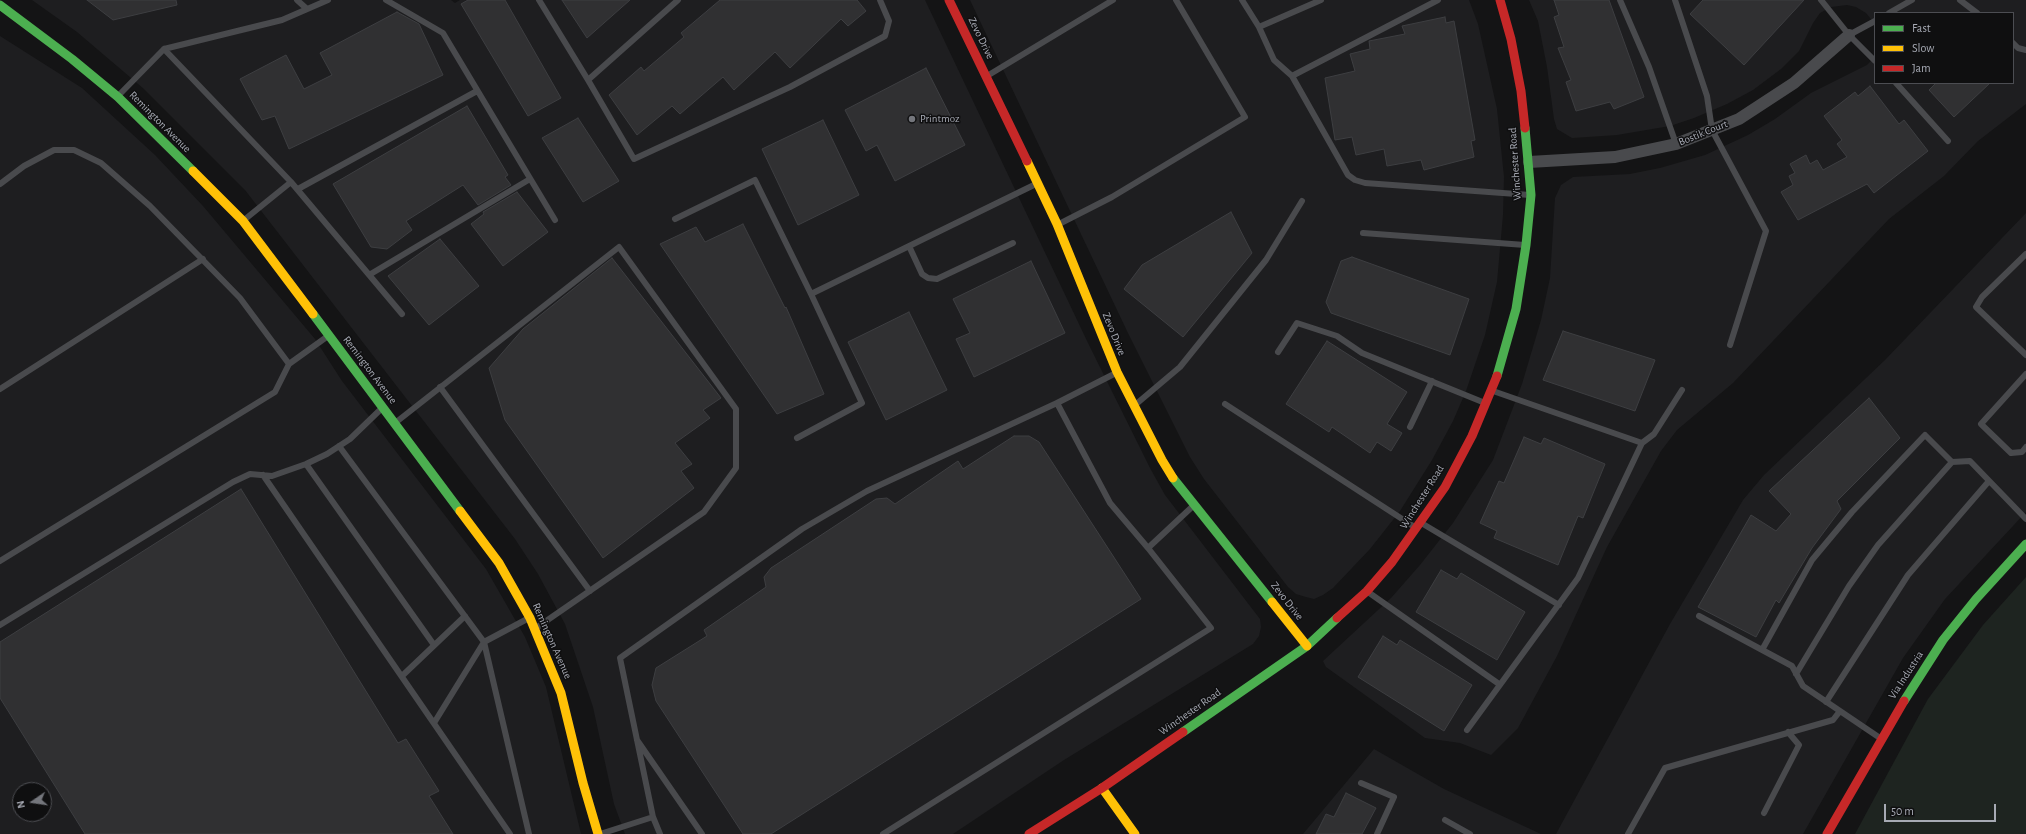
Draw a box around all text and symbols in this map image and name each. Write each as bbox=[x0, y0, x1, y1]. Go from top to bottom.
legend bbox=[1874, 12, 2014, 84]
street label: Zevo Drive bbox=[965, 15, 997, 61]
text: Fast bbox=[1912, 22, 1931, 34]
text: Slow bbox=[1912, 42, 1934, 54]
text: Jam bbox=[1912, 62, 1931, 74]
street label: Remington Avenue bbox=[127, 89, 193, 155]
place label: Printmoz bbox=[920, 112, 960, 126]
marker: Printmoz bbox=[907, 114, 917, 124]
street label: Bostik Court bbox=[1677, 117, 1729, 149]
street label: Winchester Road bbox=[1506, 127, 1524, 201]
street label: Zevo Drive bbox=[1099, 311, 1129, 357]
street label: Remington Avenue bbox=[340, 333, 400, 407]
street label: Winchester Road bbox=[1397, 463, 1447, 531]
street label: Zevo Drive bbox=[1268, 579, 1306, 623]
street label: Remington Avenue bbox=[529, 601, 575, 681]
street label: Via Industria bbox=[1886, 649, 1926, 701]
street label: Winchester Road bbox=[1156, 686, 1224, 738]
north arrow bbox=[12, 782, 52, 822]
scale bar bbox=[1886, 796, 1998, 822]
text: N bbox=[15, 800, 27, 810]
text: 50 m bbox=[1891, 805, 1914, 817]

